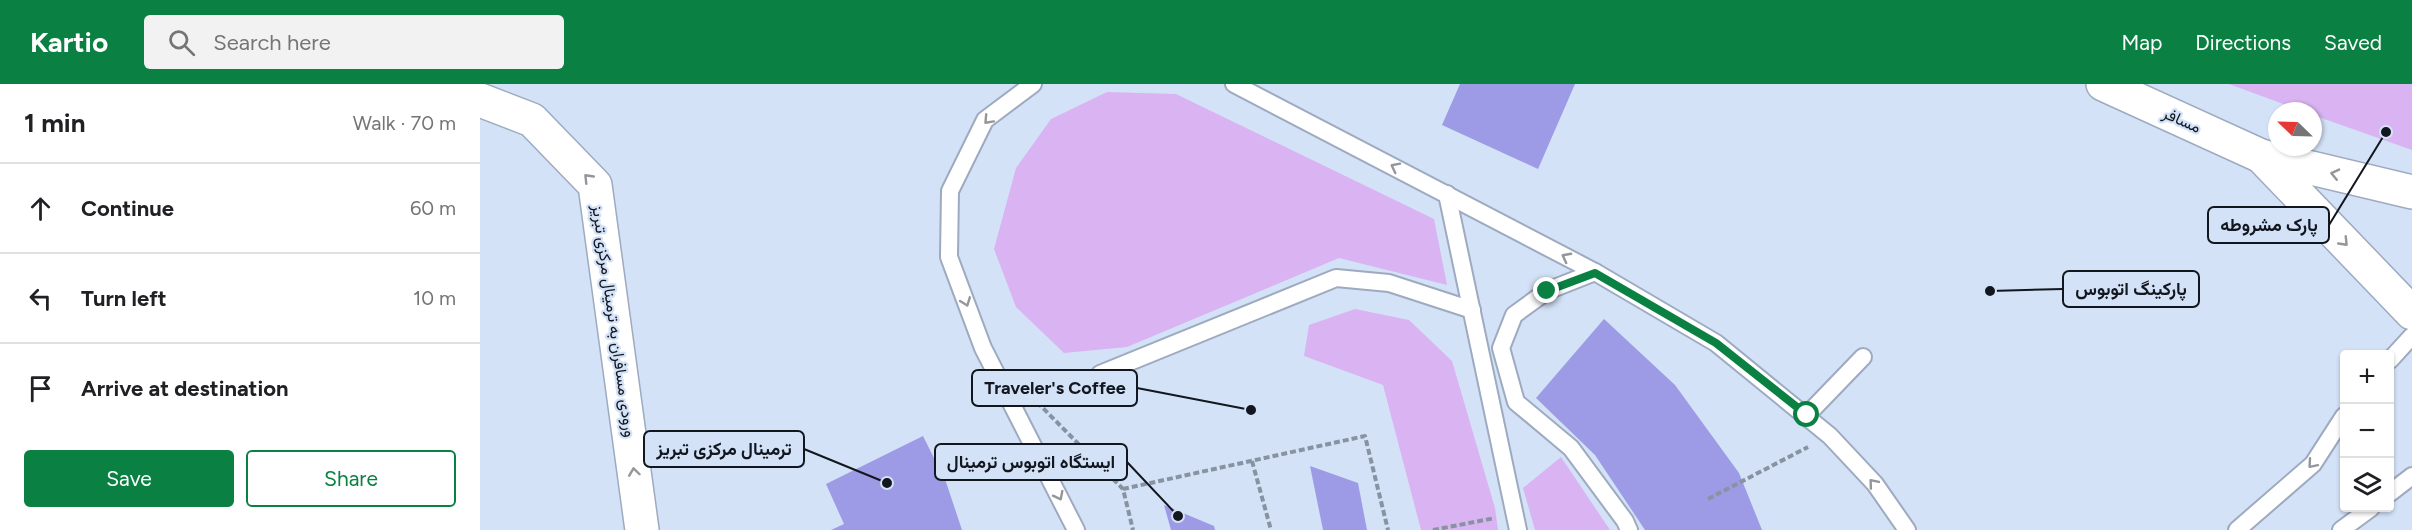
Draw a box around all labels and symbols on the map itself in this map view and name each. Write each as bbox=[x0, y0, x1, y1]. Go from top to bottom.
north arrow bbox=[2268, 102, 2322, 156]
street label: مسافر bbox=[2159, 103, 2204, 138]
one-way arrow bbox=[984, 114, 995, 124]
one-way arrow bbox=[1390, 163, 1401, 175]
one-way arrow bbox=[2330, 168, 2340, 181]
one-way arrow bbox=[584, 174, 595, 185]
street label: ورودی مسافران به ترمینال مرکزی تبریز bbox=[587, 203, 640, 439]
callout: پارک مشروطه bbox=[2208, 207, 2329, 243]
text: پارک مشروطه bbox=[2220, 214, 2318, 237]
one-way arrow bbox=[2336, 235, 2347, 246]
one-way arrow bbox=[1561, 253, 1572, 264]
callout: پارکینگ اتوبوس bbox=[2063, 271, 2199, 307]
route end bbox=[1533, 277, 1559, 303]
text: پارکینگ اتوبوس bbox=[2075, 278, 2187, 301]
one-way arrow bbox=[959, 296, 971, 307]
callout: Traveler's Coffee bbox=[972, 370, 1137, 406]
text: Traveler's Coffee bbox=[984, 377, 1126, 399]
route start bbox=[1793, 401, 1819, 427]
callout: ترمینال مرکزی تبریز bbox=[644, 431, 804, 467]
text: ترمینال مرکزی تبریز bbox=[655, 438, 792, 460]
callout: ایستگاه اتوبوس ترمینال bbox=[935, 444, 1127, 480]
text: ایستگاه اتوبوس ترمینال bbox=[947, 451, 1115, 473]
one-way arrow bbox=[2308, 457, 2319, 468]
one-way arrow bbox=[629, 467, 641, 477]
one-way arrow bbox=[1869, 479, 1880, 490]
one-way arrow bbox=[1052, 490, 1064, 501]

